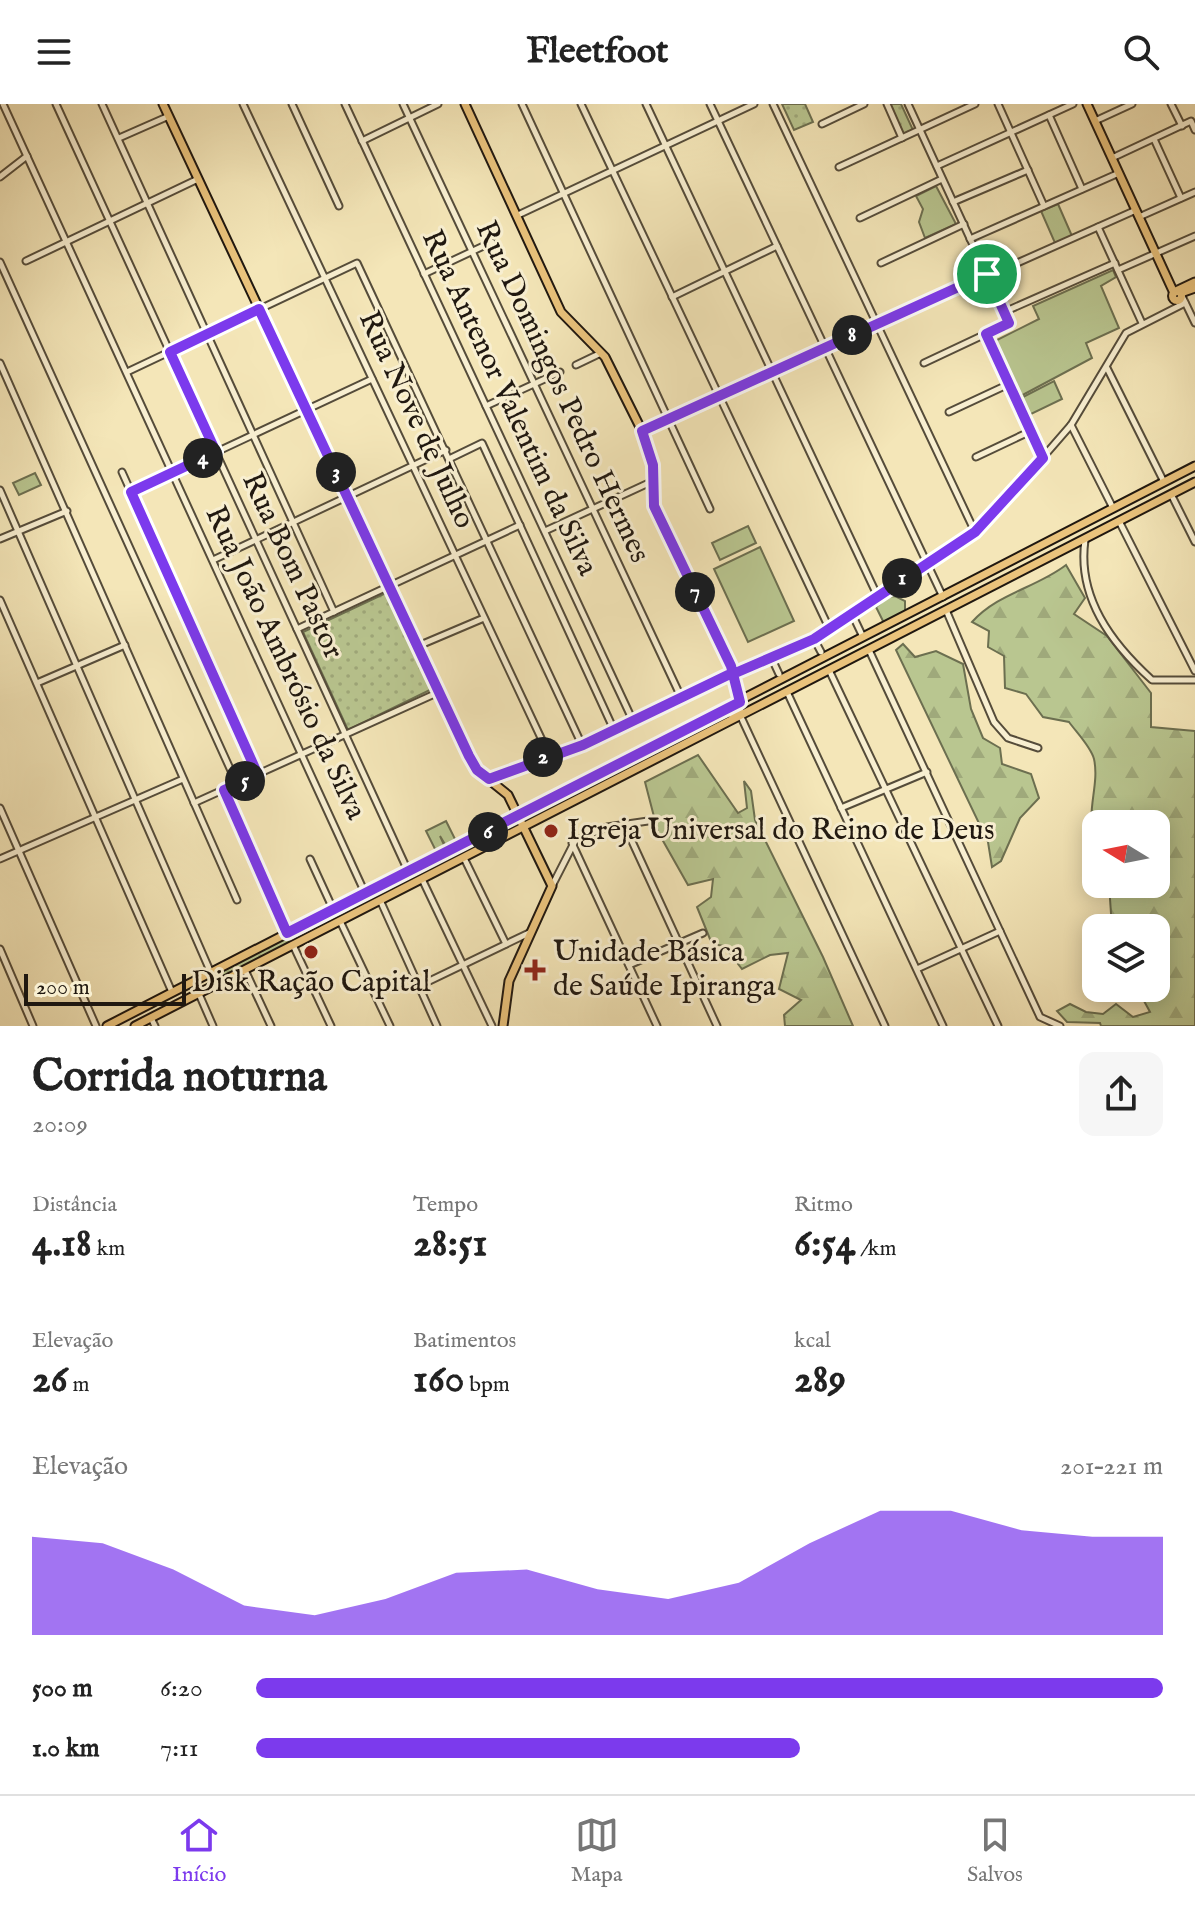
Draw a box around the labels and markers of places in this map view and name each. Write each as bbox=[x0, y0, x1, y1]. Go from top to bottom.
pin bbox=[953, 240, 1021, 308]
pin: 8 bbox=[832, 315, 872, 355]
pin: 4 bbox=[183, 438, 223, 478]
pin: 3 bbox=[316, 452, 356, 492]
pin: 1 bbox=[882, 558, 922, 598]
pin: 7 bbox=[675, 572, 715, 612]
pin: 2 bbox=[523, 737, 563, 777]
pin: 5 bbox=[225, 761, 265, 801]
pin: 6 bbox=[468, 812, 508, 852]
place label: Igreja Universal do Reino de Deus bbox=[567, 812, 994, 850]
marker: Igreja Universal do Reino de Deus bbox=[542, 822, 560, 840]
place label: Unidade Básica de Saúde Ipiranga bbox=[553, 934, 776, 1006]
marker: Disk Ração Capital bbox=[302, 943, 320, 961]
marker: Unidade Básica de Saúde Ipiranga bbox=[524, 959, 546, 981]
place label: Disk Ração Capital bbox=[191, 964, 431, 1002]

